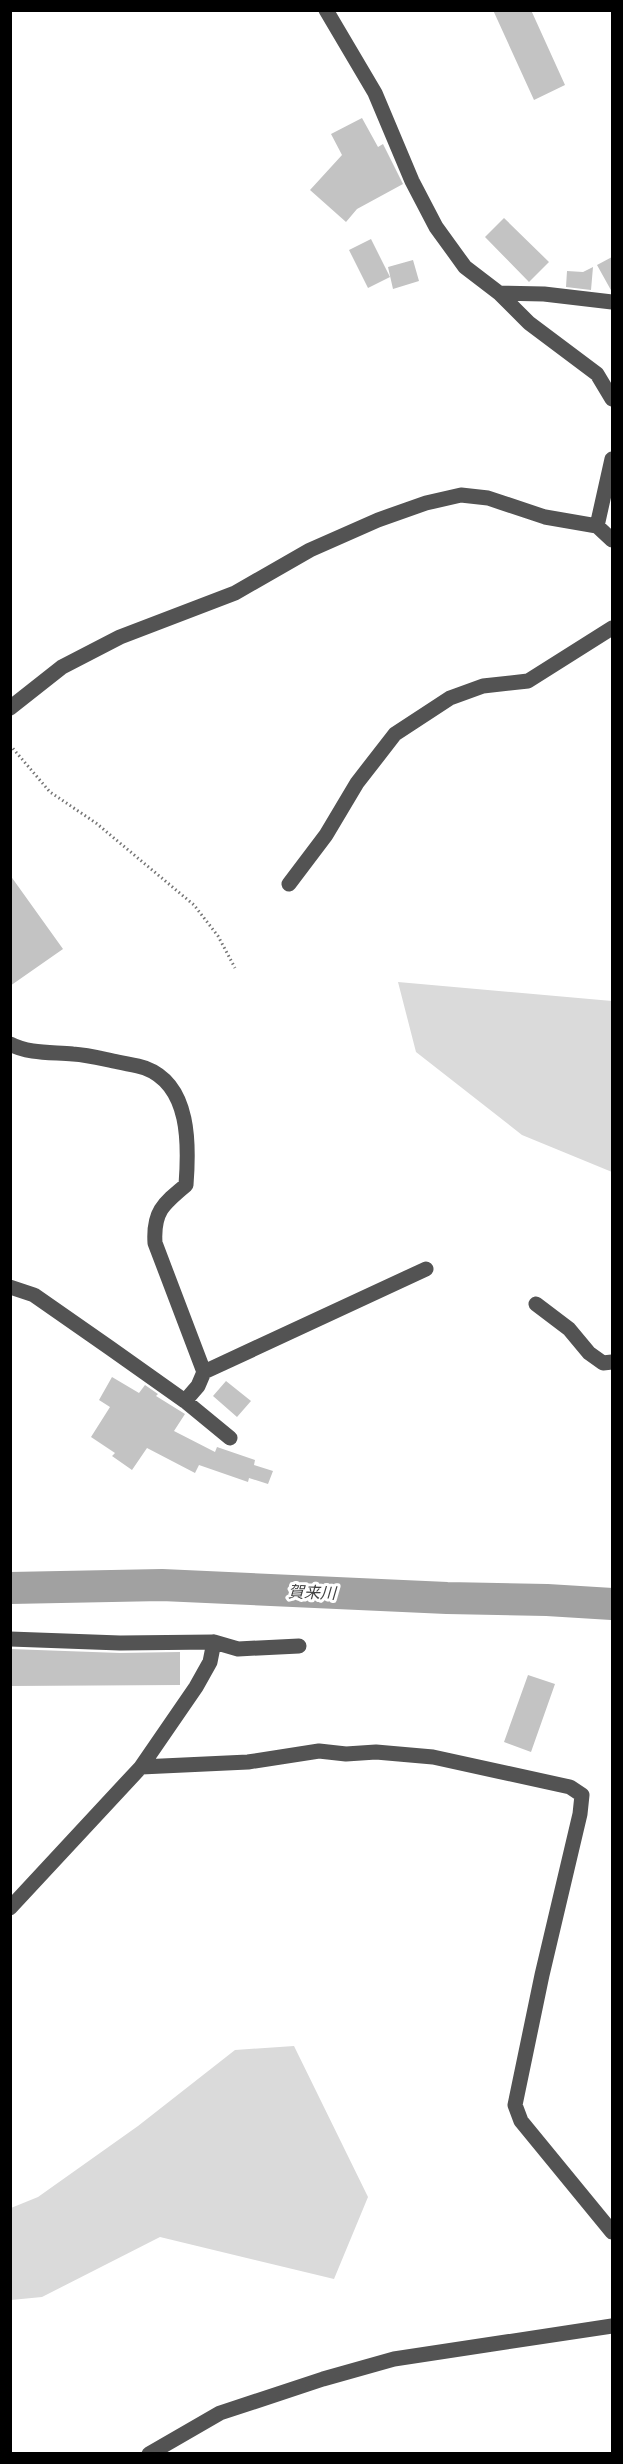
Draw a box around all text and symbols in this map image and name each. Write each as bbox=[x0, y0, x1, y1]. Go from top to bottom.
water label: 賀来川 bbox=[288, 1580, 338, 1604]

